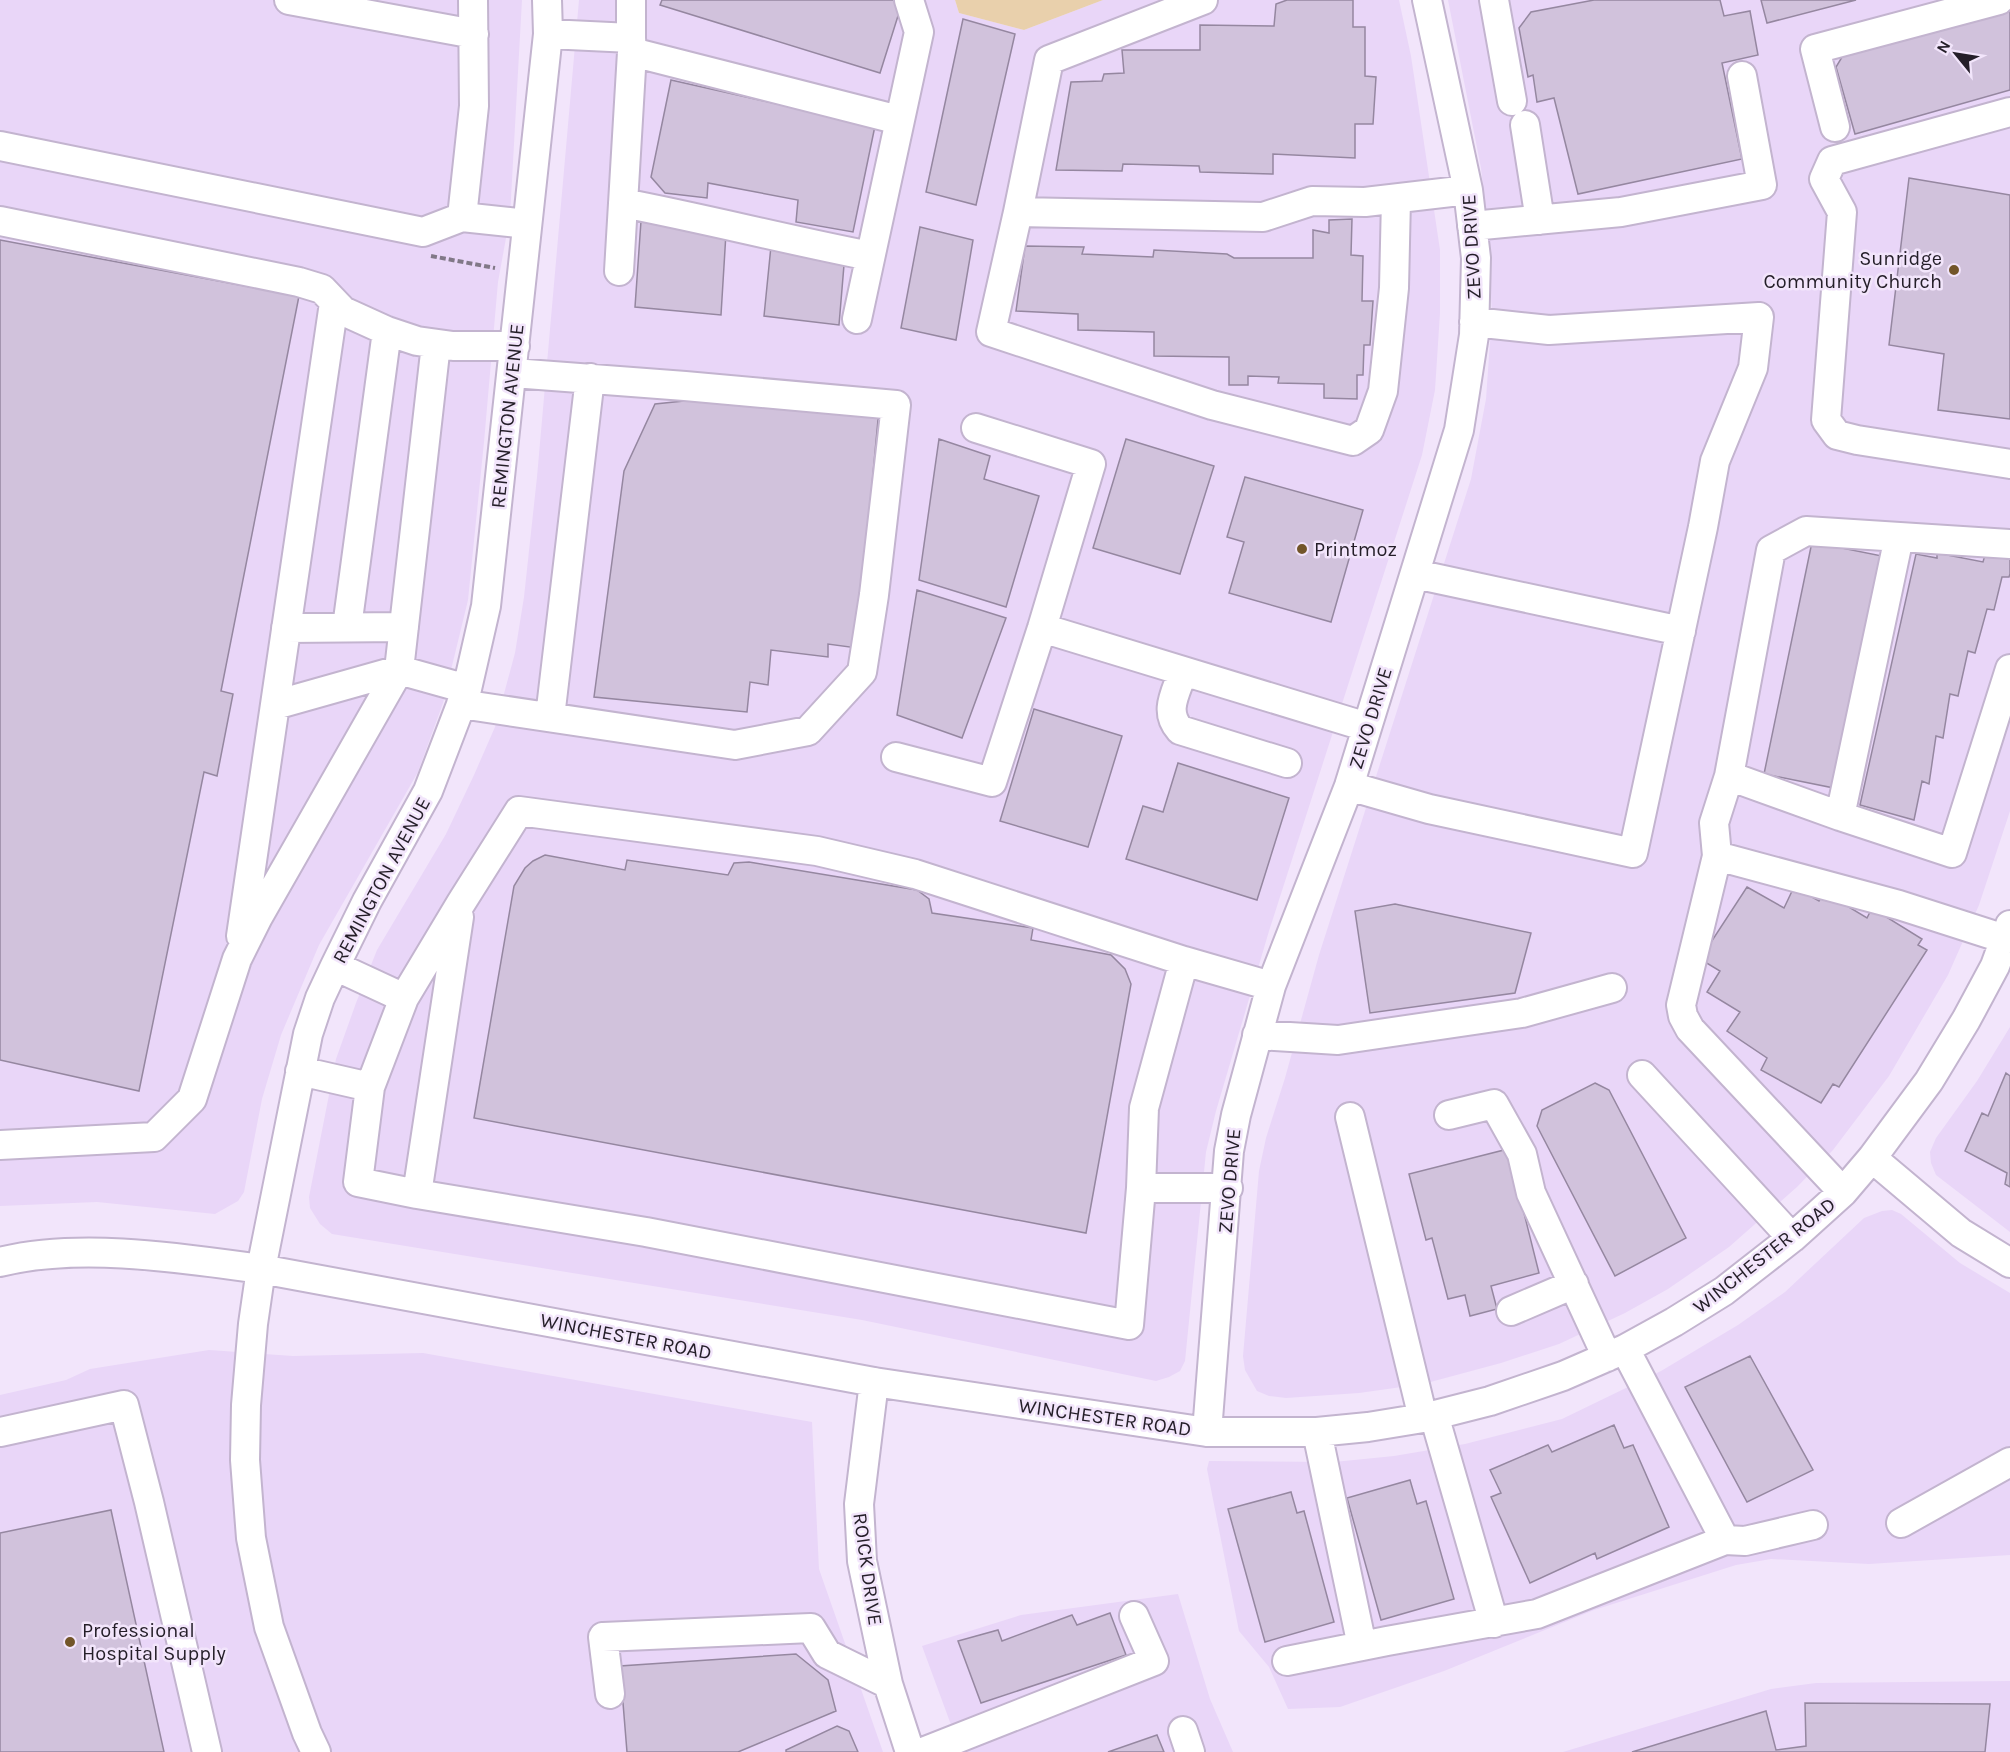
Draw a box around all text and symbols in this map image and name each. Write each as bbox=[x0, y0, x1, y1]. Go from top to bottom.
north arrow bbox=[1926, 24, 1986, 84]
text: N bbox=[1932, 37, 1955, 56]
street label: ZEVO DRIVE bbox=[1457, 194, 1486, 300]
place label: Sunridge Community Church bbox=[1764, 247, 1942, 293]
marker: Sunridge Community Church bbox=[1947, 263, 1961, 277]
street label: REMINGTON AVENUE bbox=[486, 323, 529, 509]
place label: Printmoz bbox=[1314, 538, 1397, 561]
marker: Printmoz bbox=[1295, 542, 1309, 556]
street label: ZEVO DRIVE bbox=[1344, 664, 1397, 772]
street label: REMINGTON AVENUE bbox=[328, 793, 435, 967]
street label: ZEVO DRIVE bbox=[1213, 1128, 1246, 1235]
street label: WINCHESTER ROAD bbox=[1689, 1193, 1840, 1318]
street label: WINCHESTER ROAD bbox=[538, 1309, 714, 1364]
street label: WINCHESTER ROAD bbox=[1017, 1394, 1193, 1441]
street label: ROICK DRIVE bbox=[848, 1511, 887, 1627]
place label: Professional Hospital Supply bbox=[82, 1619, 226, 1665]
marker: Professional Hospital Supply bbox=[63, 1635, 77, 1649]

